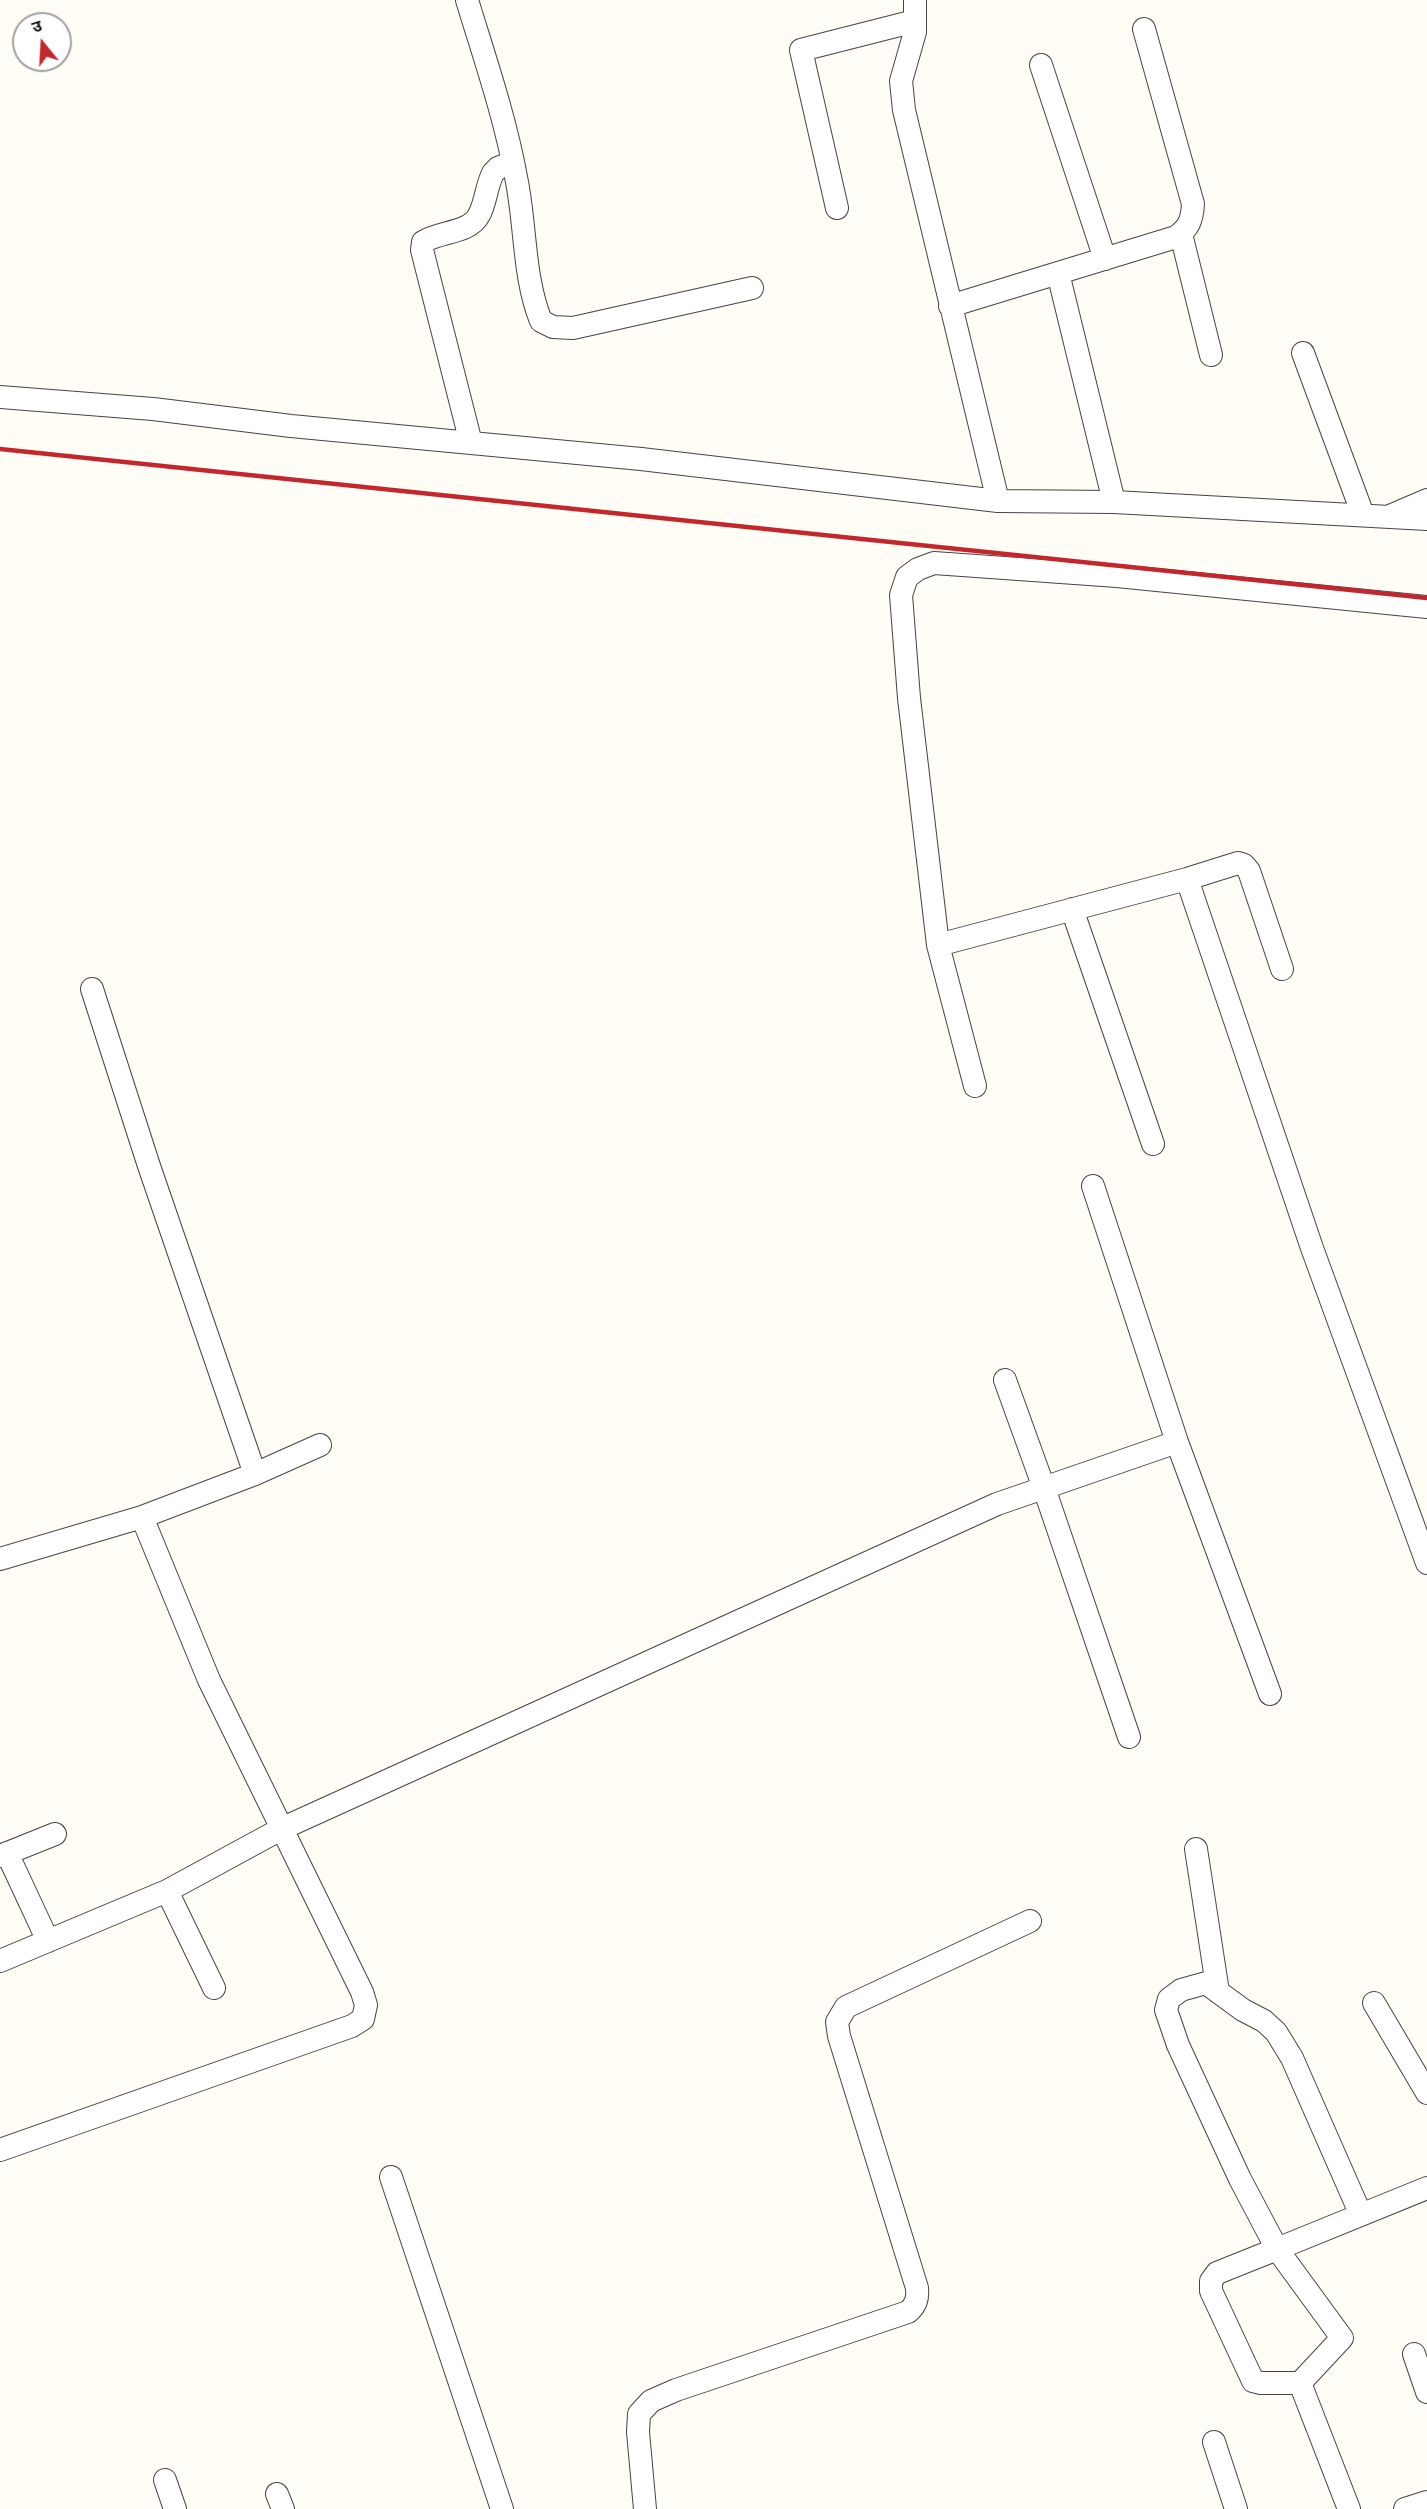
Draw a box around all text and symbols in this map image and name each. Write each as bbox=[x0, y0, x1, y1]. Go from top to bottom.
north arrow bbox=[12, 12, 72, 72]
text: उ bbox=[30, 17, 44, 36]

